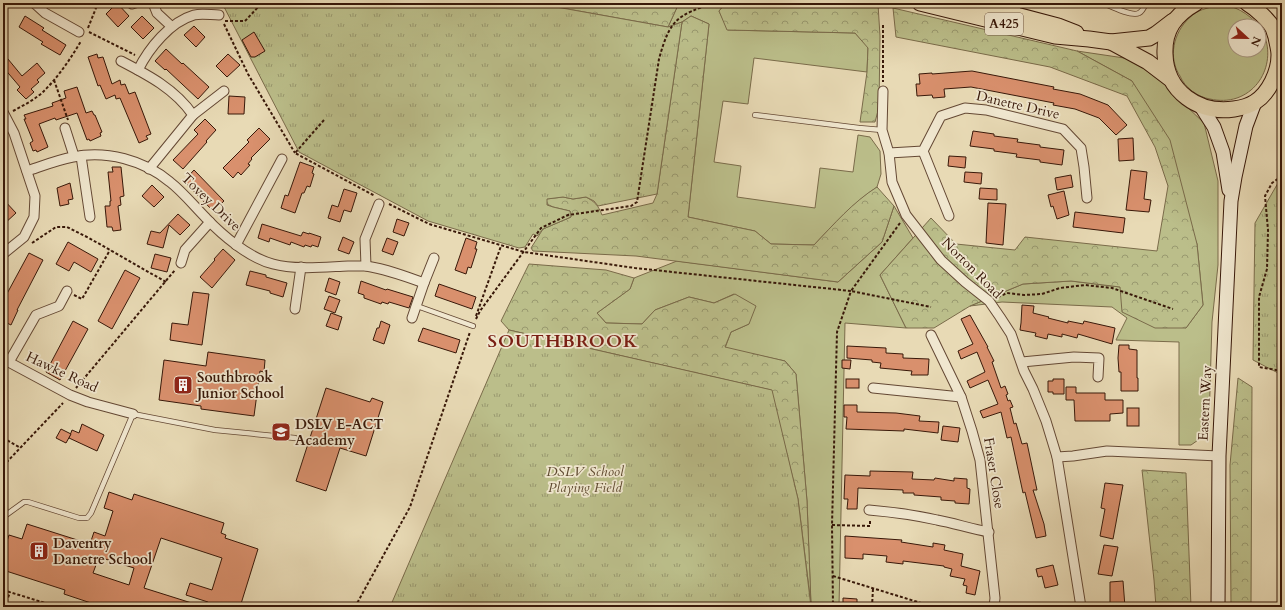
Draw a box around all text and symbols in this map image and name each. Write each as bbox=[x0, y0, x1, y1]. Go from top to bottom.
road number: A425 bbox=[985, 13, 1023, 35]
north arrow bbox=[1227, 18, 1267, 58]
text: N bbox=[1247, 34, 1265, 49]
street label: Danetre Drive bbox=[974, 86, 1062, 124]
street label: Tovey Drive bbox=[177, 169, 245, 235]
street label: Norton Road bbox=[937, 233, 1007, 303]
district label: SOUTHBROOK bbox=[487, 329, 639, 354]
street label: Hawke Road bbox=[23, 347, 102, 397]
street label: Eastern Way bbox=[1194, 364, 1217, 441]
place label: Southbrook Junior School bbox=[195, 368, 284, 403]
building icon: Southbrook Junior School bbox=[172, 374, 194, 396]
place label: DSLV E-ACT Academy bbox=[295, 415, 384, 450]
school or university icon: DSLV E-ACT Academy bbox=[270, 421, 292, 443]
street label: Fraser Close bbox=[979, 436, 1009, 510]
park label: DSLV School Playing Field bbox=[546, 462, 625, 497]
place label: Daventry Danetre School bbox=[53, 534, 152, 569]
building icon: Daventry Danetre School bbox=[28, 540, 50, 562]

